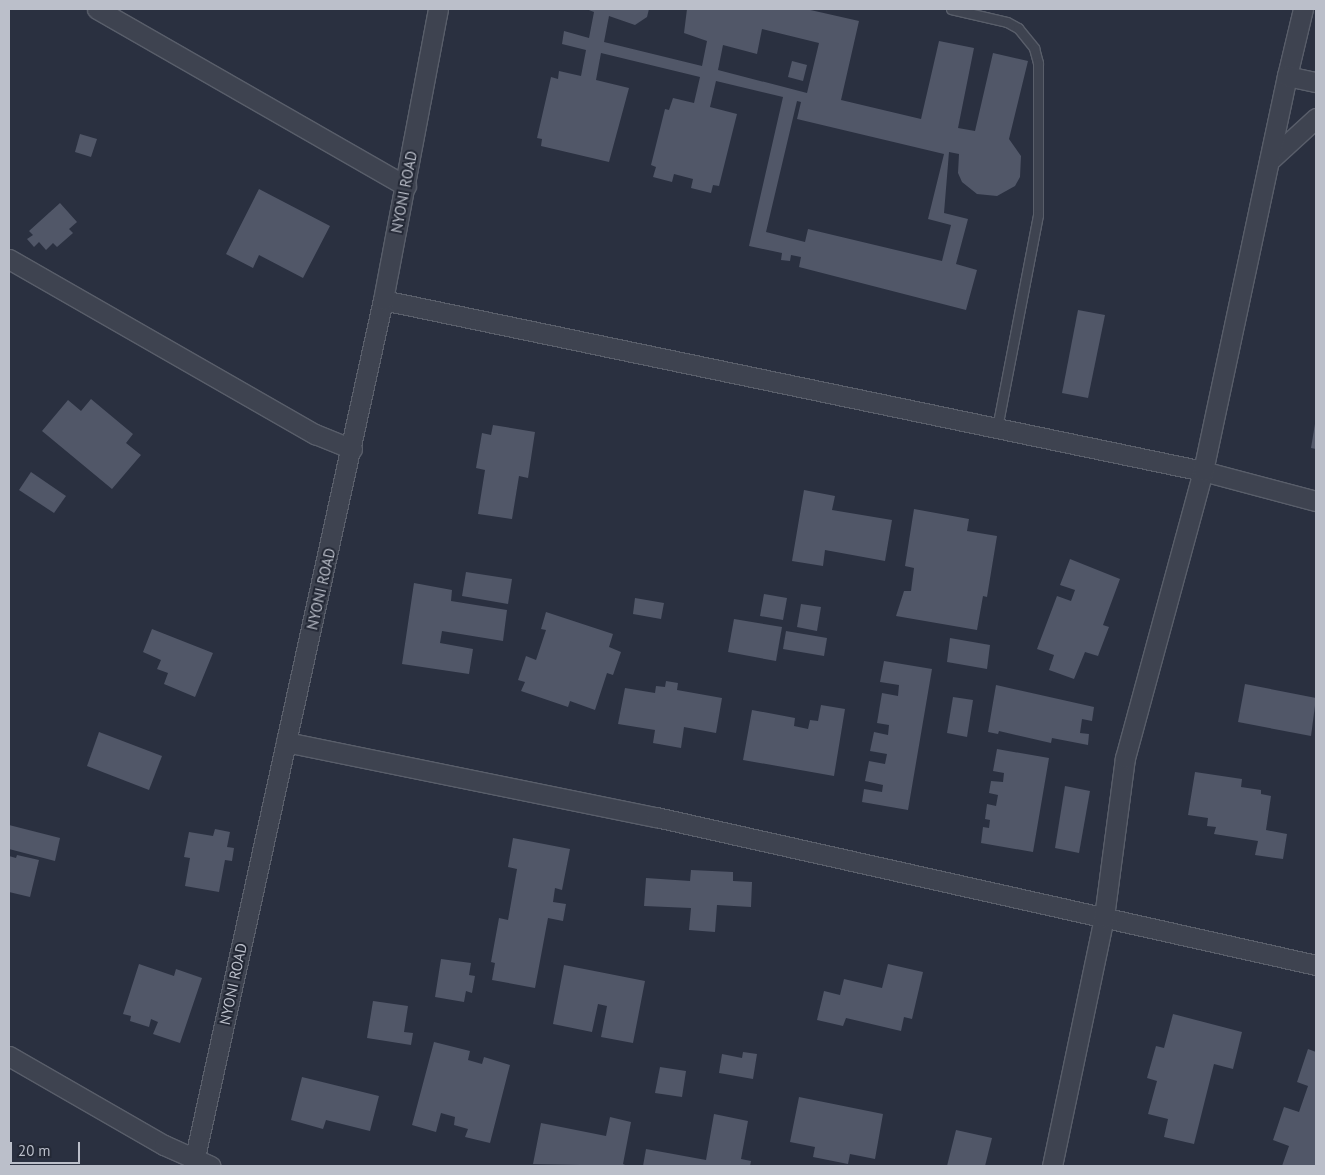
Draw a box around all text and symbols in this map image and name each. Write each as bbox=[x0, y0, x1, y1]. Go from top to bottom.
street label: NYONI ROAD bbox=[387, 149, 421, 235]
street label: NYONI ROAD bbox=[303, 546, 339, 632]
street label: NYONI ROAD bbox=[216, 941, 250, 1027]
scale bar bbox=[12, 1132, 82, 1164]
text: 20 m bbox=[18, 1141, 51, 1160]

